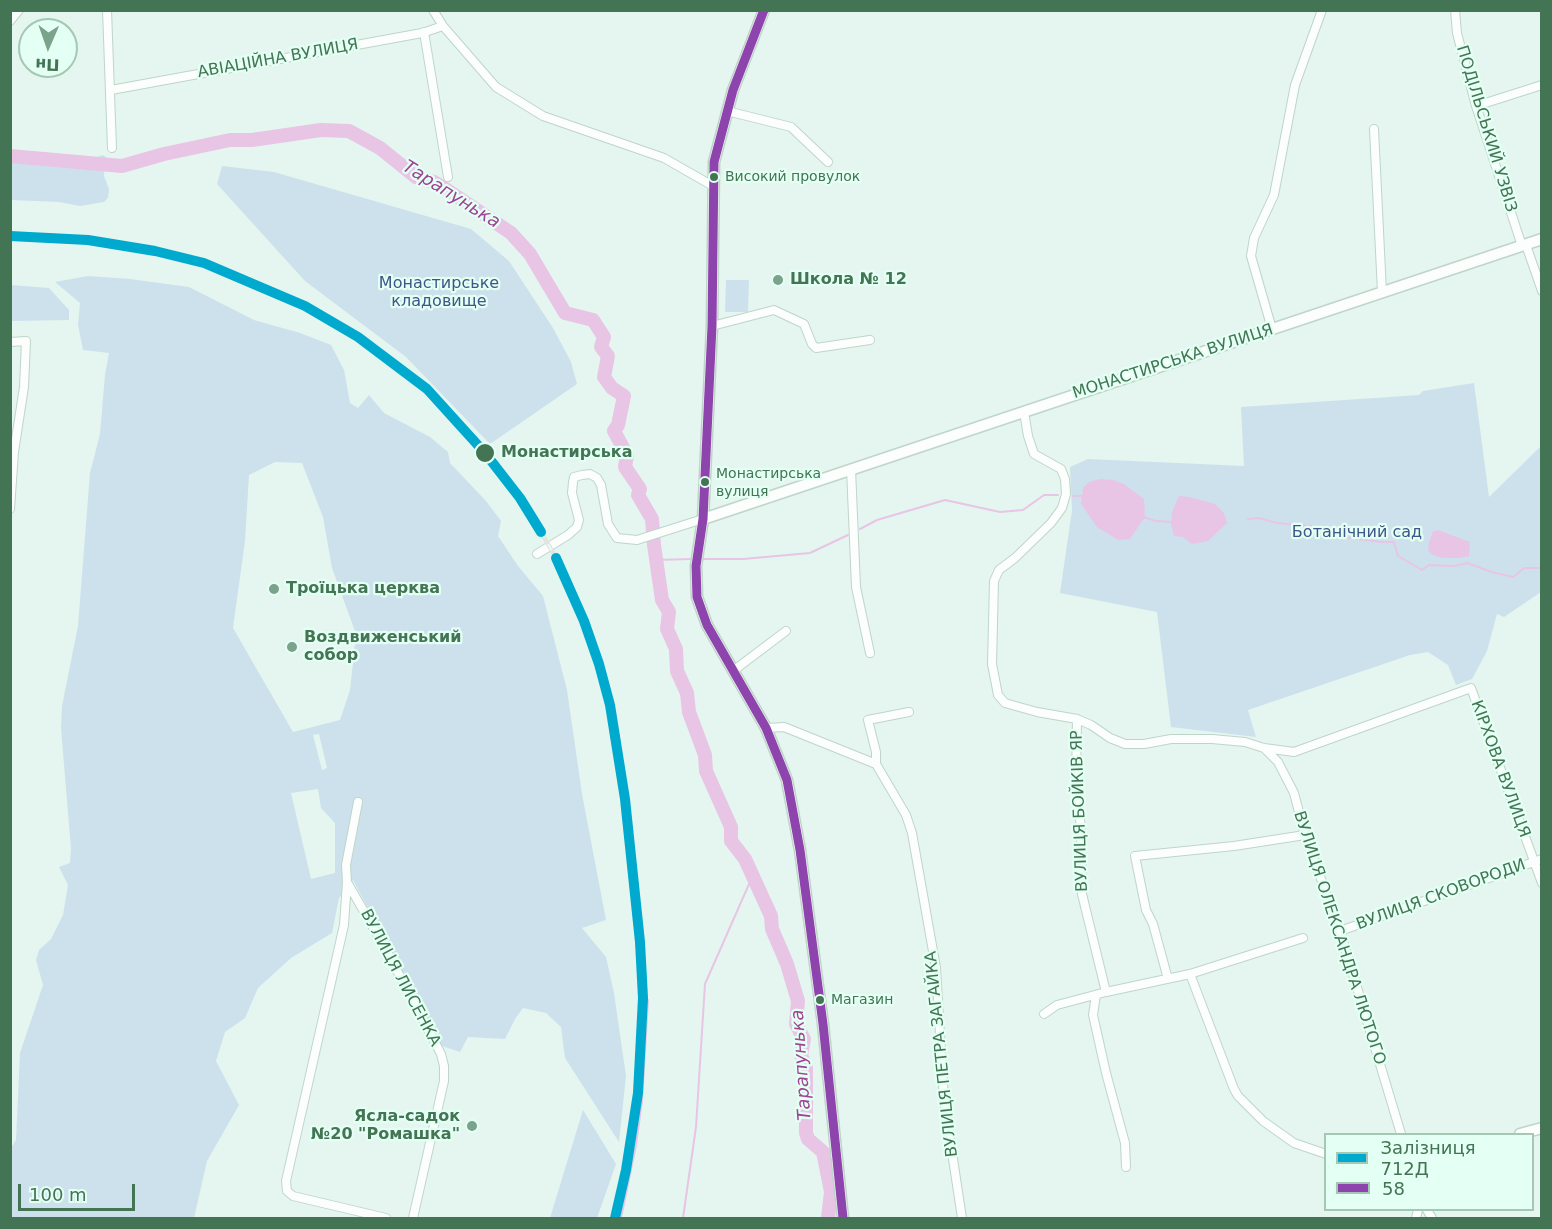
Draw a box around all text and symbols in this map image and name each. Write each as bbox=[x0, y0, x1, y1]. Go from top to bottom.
north arrow bbox=[18, 18, 78, 78]
street label: АВІАЦІЙНА ВУЛИЦЯ bbox=[196, 35, 360, 83]
street label: ПОДІЛЬСЬКИЙ УЗВІЗ bbox=[1451, 43, 1521, 215]
text: Пн bbox=[35, 55, 60, 74]
water label: Тарапунька bbox=[398, 156, 504, 234]
place label: Високий провулок bbox=[725, 169, 860, 185]
marker: Високий провулок bbox=[708, 171, 720, 183]
place label: Школа № 12 bbox=[790, 270, 907, 290]
marker: Школа № 12 bbox=[771, 273, 785, 287]
park label: Монастирське кладовище bbox=[379, 274, 499, 312]
street label: МОНАСТИРСЬКА ВУЛИЦЯ bbox=[1070, 320, 1276, 404]
marker: Монастирська bbox=[474, 442, 496, 464]
place label: Монастирська bbox=[501, 443, 632, 463]
place label: Монастирська вулиця bbox=[716, 466, 821, 498]
marker: Монастирська вулиця bbox=[699, 476, 711, 488]
park label: Ботанічний сад bbox=[1292, 523, 1422, 543]
place label: Троїцька церква bbox=[286, 579, 440, 599]
marker: Троїцька церква bbox=[267, 582, 281, 596]
place label: Воздвиженський собор bbox=[304, 628, 461, 666]
marker: Воздвиженський собор bbox=[285, 640, 299, 654]
street label: КІРХОВА ВУЛИЦЯ bbox=[1466, 698, 1534, 840]
street label: ВУЛИЦЯ БОЙКІВ ЯР bbox=[1068, 730, 1092, 892]
street label: ВУЛИЦЯ ОЛЕКСАНДРА ЛЮТОГО bbox=[1289, 809, 1389, 1067]
street label: ВУЛИЦЯ СКОВОРОДИ bbox=[1354, 855, 1528, 935]
street label: ВУЛИЦЯ ЛИСЕНКА bbox=[356, 906, 444, 1050]
street label: ВУЛИЦЯ ПЕТРА ЗАГАЙКА bbox=[922, 950, 962, 1158]
place label: Магазин bbox=[831, 992, 893, 1008]
marker: Магазин bbox=[814, 994, 826, 1006]
water label: Тарапунька bbox=[787, 1009, 817, 1121]
place label: Ясла-садок №20 "Ромашка" bbox=[311, 1107, 460, 1145]
marker: Ясла-садок №20 "Ромашка" bbox=[465, 1119, 479, 1133]
legend bbox=[1324, 1133, 1534, 1211]
text: Залізниця 712Д bbox=[1380, 1137, 1476, 1179]
scale bar bbox=[21, 1172, 138, 1210]
text: 58 bbox=[1382, 1178, 1405, 1199]
text: 100 m bbox=[29, 1184, 87, 1205]

